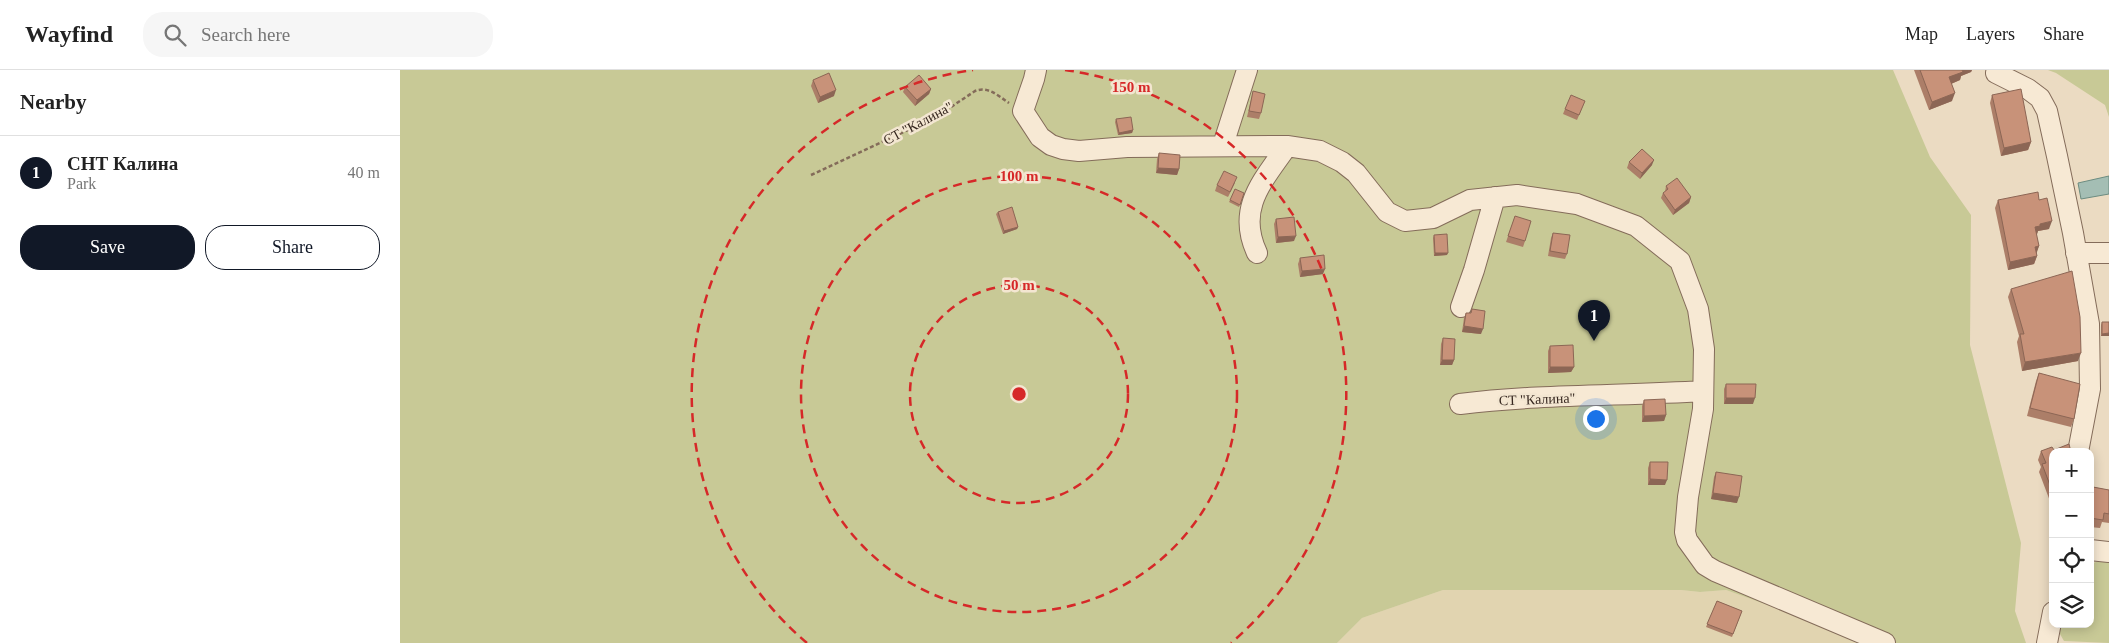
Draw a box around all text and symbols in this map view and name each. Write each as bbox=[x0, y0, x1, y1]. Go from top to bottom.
search box bbox=[143, 12, 493, 57]
text: Wayfind bbox=[25, 21, 113, 47]
icon: search bbox=[161, 21, 189, 49]
text: Search here bbox=[201, 24, 290, 45]
text: Map bbox=[1905, 24, 1938, 44]
text: Layers bbox=[1966, 24, 2015, 44]
text: Share bbox=[2043, 24, 2084, 44]
text: 150 m bbox=[1112, 79, 1151, 95]
text: Nearby bbox=[20, 90, 87, 114]
street label: СТ "Калина" bbox=[881, 99, 956, 148]
text: СНТ Калина bbox=[67, 153, 178, 174]
text: 1 bbox=[32, 164, 40, 181]
text: 40 m bbox=[348, 164, 380, 181]
text: 100 m bbox=[1000, 168, 1039, 184]
text: Park bbox=[67, 175, 96, 192]
button: Save bbox=[20, 225, 195, 270]
button: Share bbox=[205, 225, 380, 270]
text: 50 m bbox=[1003, 277, 1035, 293]
pin: 1 bbox=[1578, 300, 1610, 341]
centre of rings bbox=[1010, 385, 1028, 403]
street label: СТ "Калина" bbox=[1499, 391, 1576, 408]
your location bbox=[1583, 406, 1609, 432]
map controls bbox=[2049, 448, 2094, 628]
button: + bbox=[2049, 448, 2094, 493]
button: − bbox=[2049, 493, 2094, 538]
button: locate bbox=[2049, 538, 2094, 583]
button: layers bbox=[2049, 583, 2094, 628]

